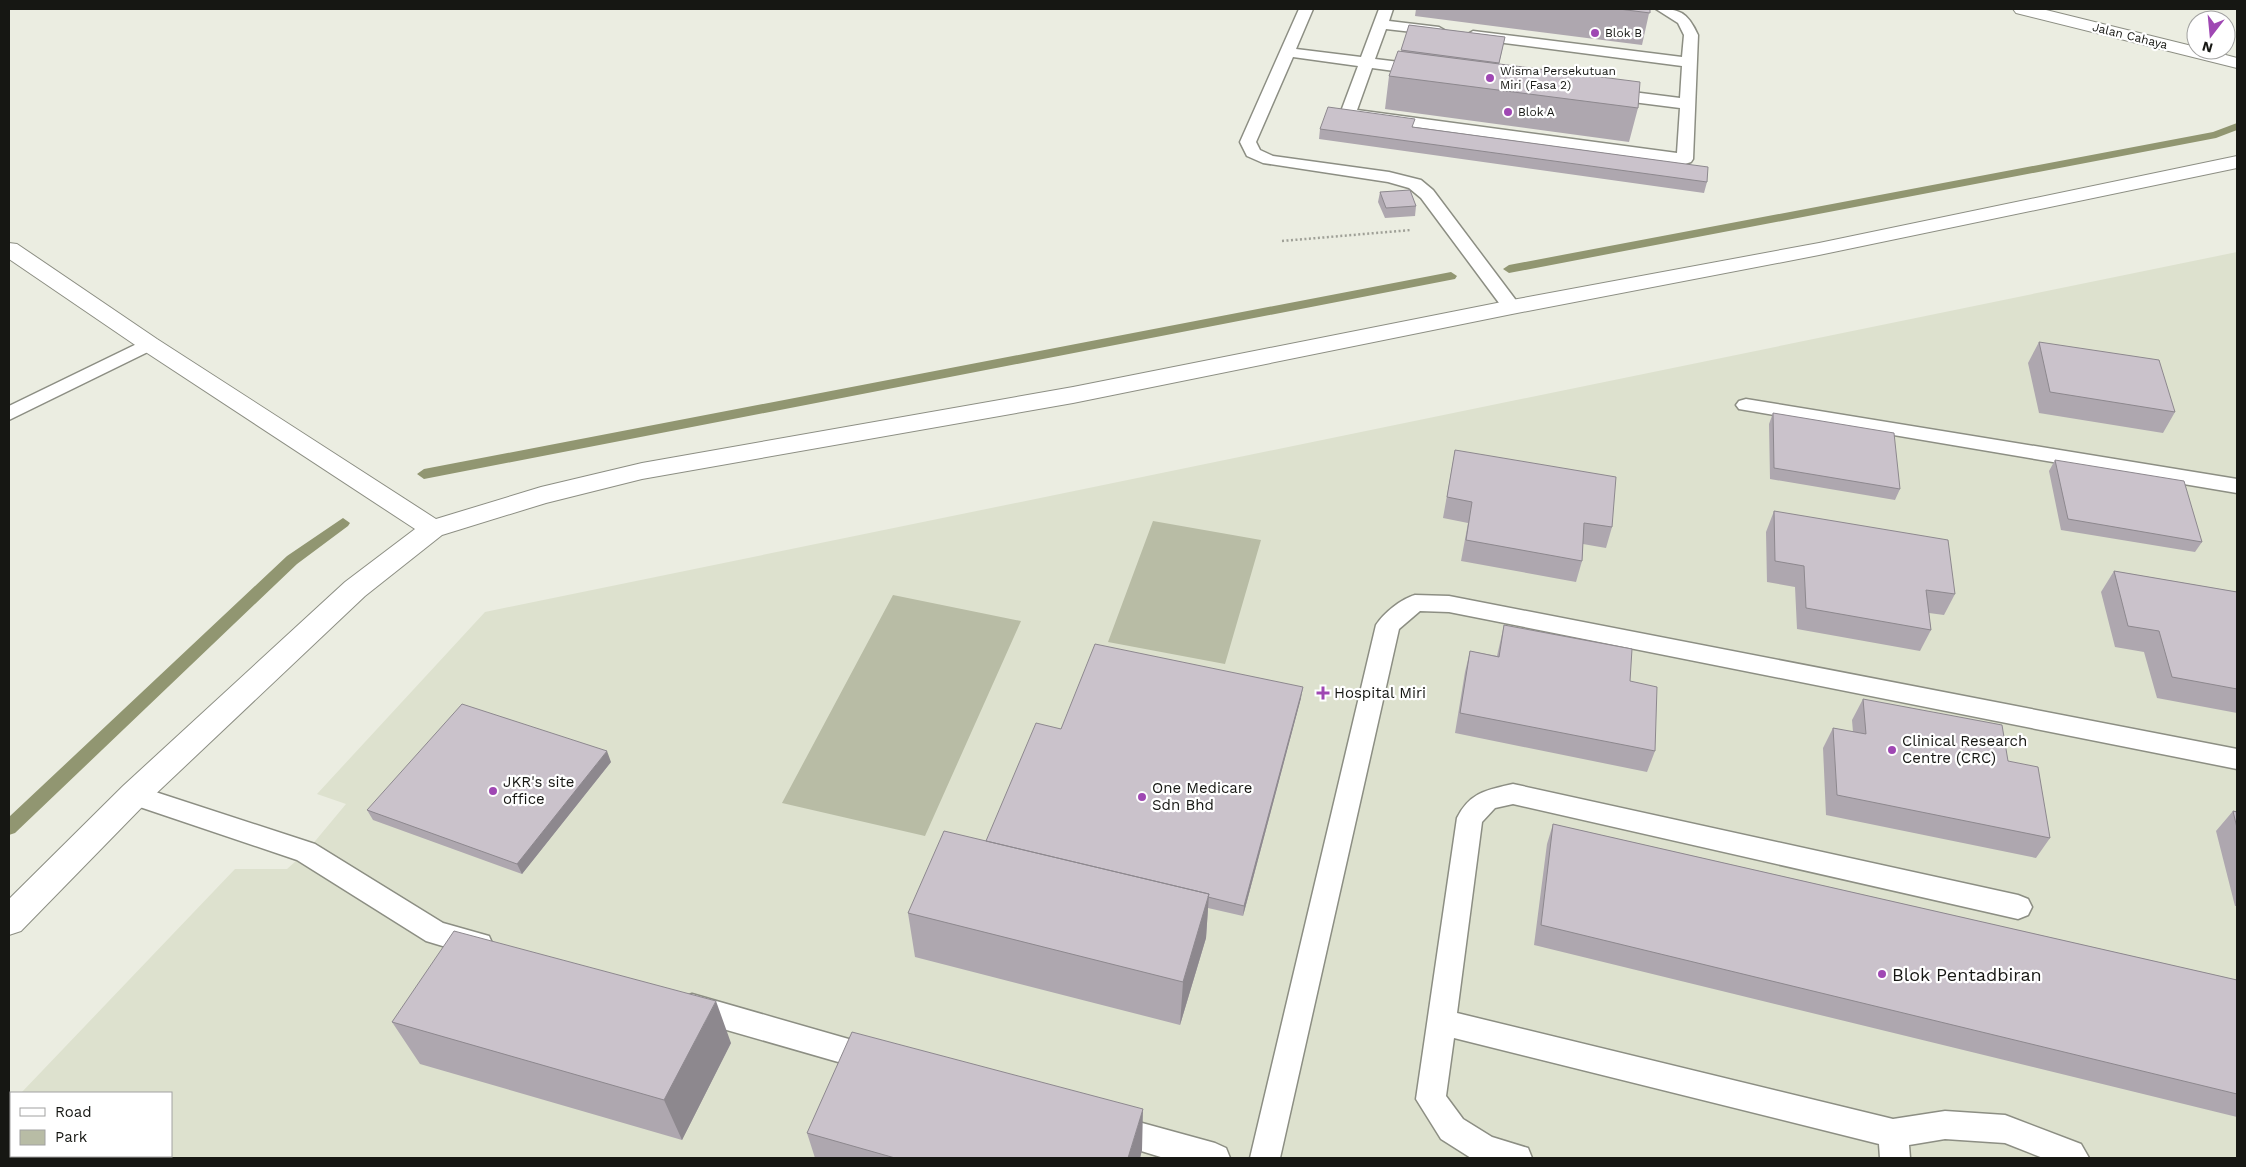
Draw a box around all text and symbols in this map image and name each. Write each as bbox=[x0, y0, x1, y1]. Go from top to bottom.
north arrow bbox=[2186, 10, 2236, 60]
street label: Jalan Cahaya bbox=[2091, 20, 2169, 52]
place label: Blok B bbox=[1605, 26, 1642, 40]
marker: Blok B bbox=[1589, 27, 1601, 39]
text: N bbox=[2200, 38, 2215, 57]
place label: Wisma Persekutuan Miri (Fasa 2) bbox=[1500, 64, 1616, 92]
marker: Wisma Persekutuan Miri (Fasa 2) bbox=[1484, 72, 1496, 84]
place label: Blok A bbox=[1518, 105, 1555, 119]
marker: Blok A bbox=[1502, 106, 1514, 118]
place label: Hospital Miri bbox=[1334, 684, 1426, 702]
marker: Hospital Miri bbox=[1316, 686, 1330, 700]
place label: Clinical Research Centre (CRC) bbox=[1902, 732, 2027, 767]
marker: Clinical Research Centre (CRC) bbox=[1886, 744, 1898, 756]
place label: JKR's site office bbox=[503, 773, 574, 808]
place label: One Medicare Sdn Bhd bbox=[1152, 779, 1252, 814]
marker: JKR's site office bbox=[487, 785, 499, 797]
marker: One Medicare Sdn Bhd bbox=[1136, 791, 1148, 803]
place label: Blok Pentadbiran bbox=[1892, 964, 2042, 985]
marker: Blok Pentadbiran bbox=[1876, 968, 1888, 980]
legend bbox=[10, 1092, 172, 1157]
text: Road bbox=[55, 1103, 92, 1121]
text: Park bbox=[55, 1128, 88, 1146]

